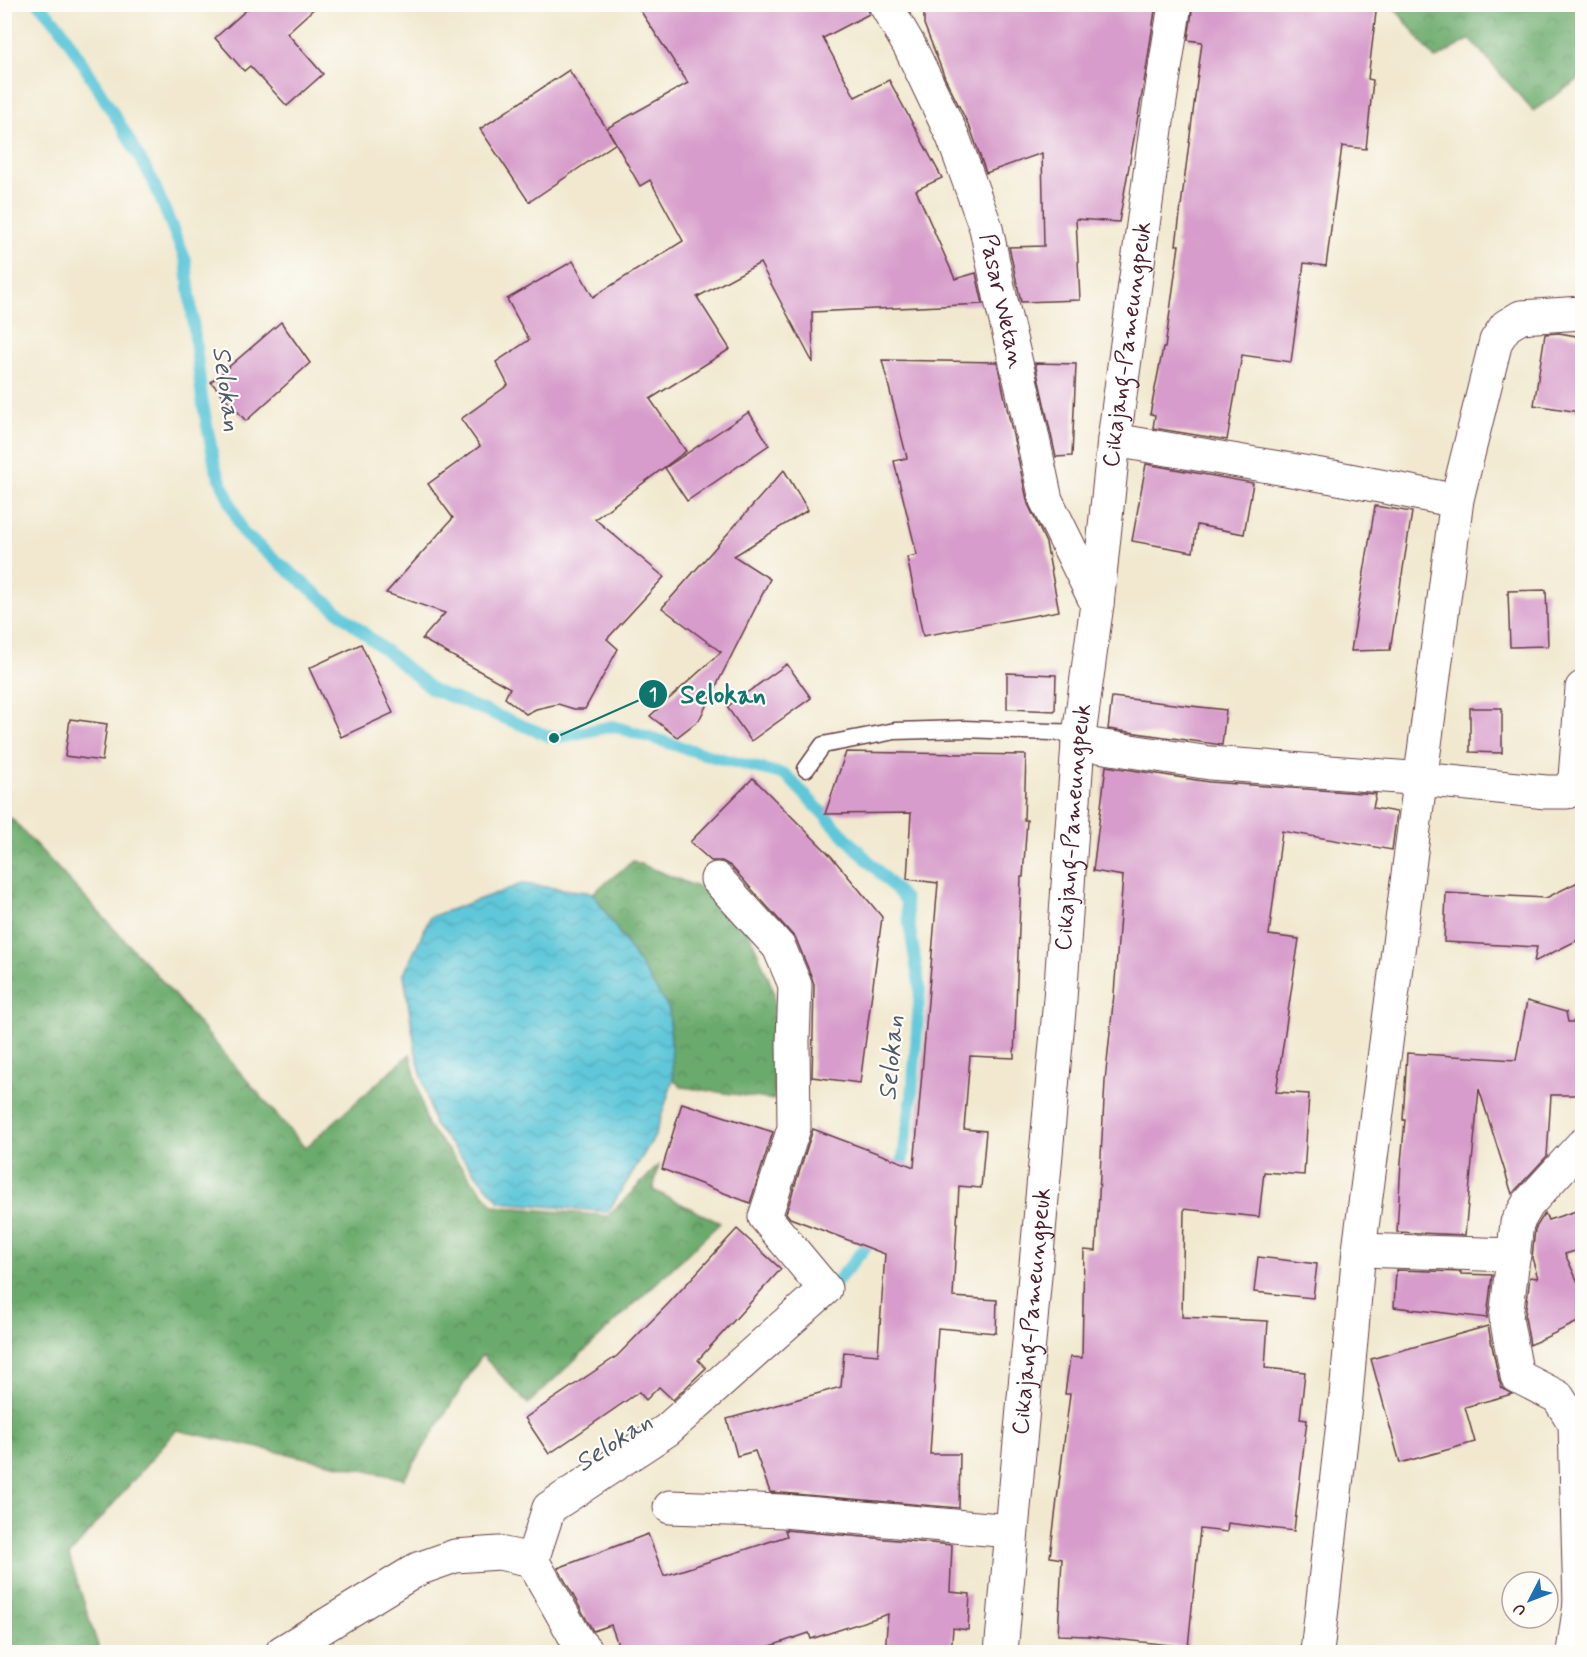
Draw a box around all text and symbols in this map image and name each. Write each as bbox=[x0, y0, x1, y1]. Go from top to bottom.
street label: Cikajang-Pameungpeuk bbox=[1096, 219, 1159, 469]
street label: Pasar Wetan bbox=[972, 231, 1032, 372]
water label: Selokan bbox=[203, 344, 249, 434]
callout: Selokan bbox=[638, 672, 778, 716]
text: Selokan bbox=[680, 679, 766, 713]
text: 1 bbox=[649, 683, 657, 707]
street label: Cikajang-Pameungpeuk bbox=[1048, 701, 1099, 952]
water label: Selokan bbox=[871, 1014, 913, 1102]
street label: Cikajang-Pameungpeuk bbox=[1005, 1186, 1058, 1436]
water label: Selokan bbox=[569, 1405, 659, 1481]
north arrow bbox=[1500, 1570, 1560, 1630]
text: U bbox=[1509, 1598, 1531, 1620]

